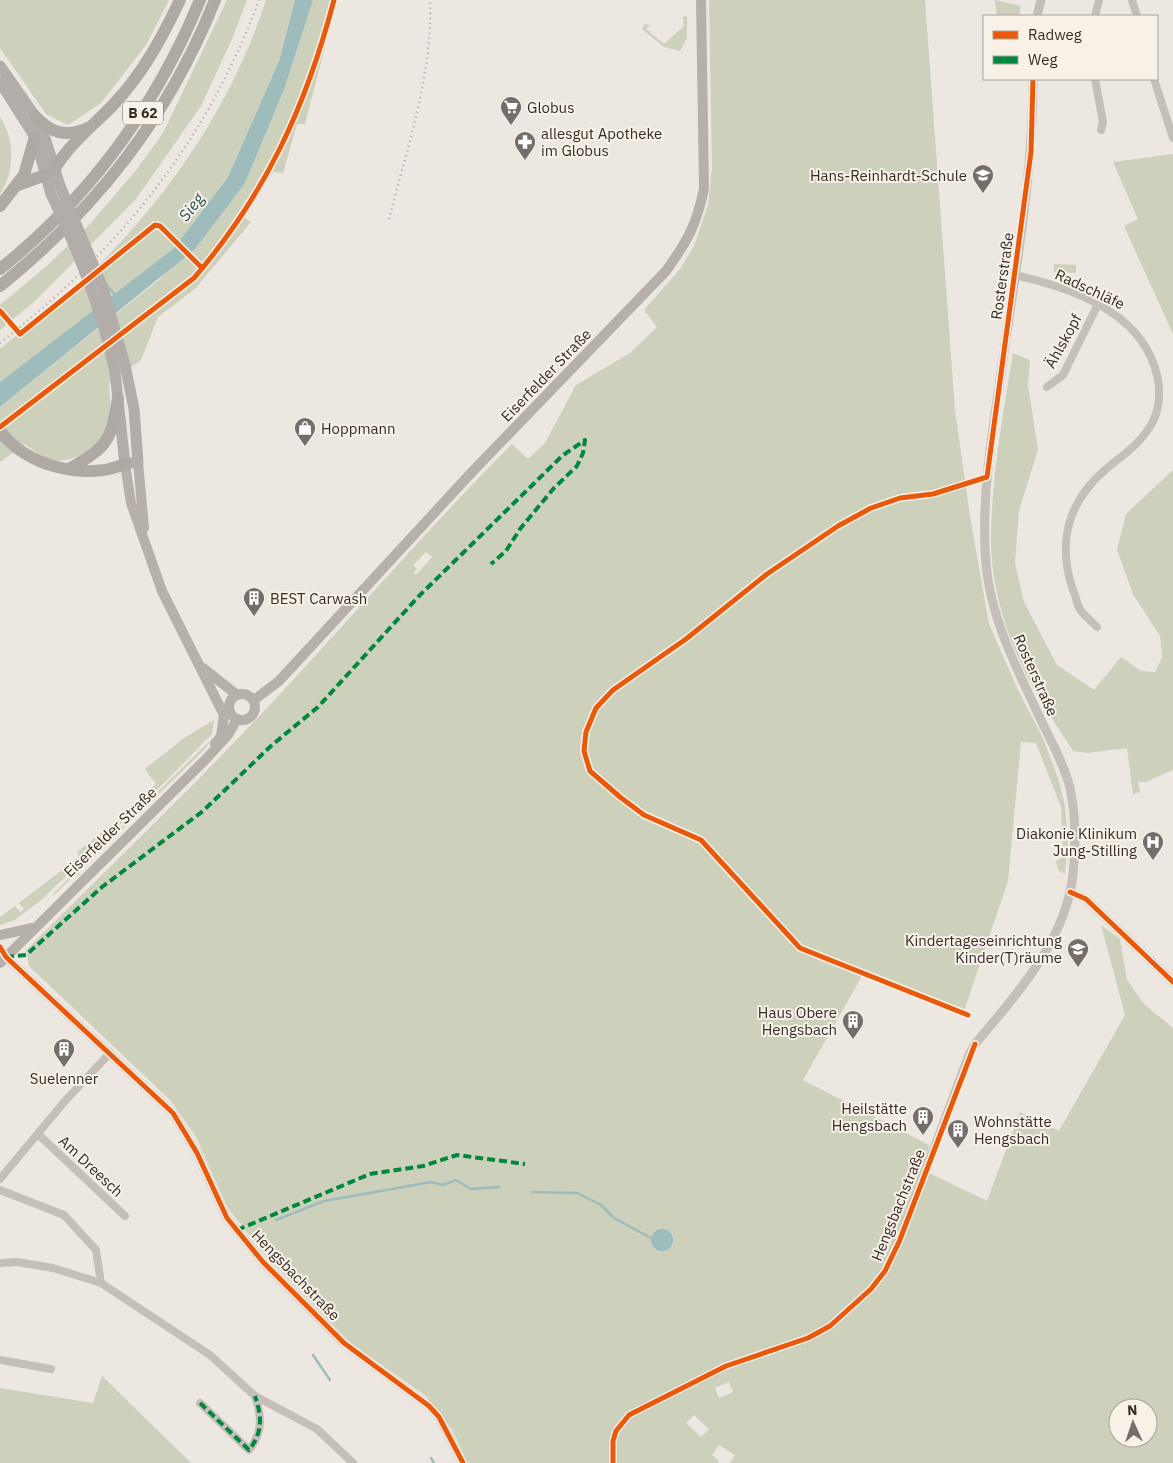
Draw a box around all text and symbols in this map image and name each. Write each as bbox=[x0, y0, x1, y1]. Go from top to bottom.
legend bbox=[983, 15, 1158, 80]
text: Radweg bbox=[1028, 25, 1082, 44]
text: Weg bbox=[1028, 50, 1057, 69]
supermarket icon: Globus bbox=[499, 95, 523, 126]
place label: Globus bbox=[527, 98, 574, 117]
road number: B 62 bbox=[123, 102, 163, 125]
place label: allesgut Apotheke im Globus bbox=[541, 124, 662, 160]
pharmacy icon: allesgut Apotheke im Globus bbox=[513, 130, 537, 161]
school or university icon: Hans-Reinhardt-Schule bbox=[971, 163, 995, 194]
place label: Hans-Reinhardt-Schule bbox=[810, 166, 967, 185]
water label: Sieg bbox=[174, 188, 209, 225]
street label: Rosterstraße bbox=[986, 231, 1018, 321]
street label: Radschläfe bbox=[1052, 265, 1128, 313]
street label: Ählskopf bbox=[1040, 310, 1086, 371]
street label: Eiserfelder Straße bbox=[497, 325, 595, 425]
shop icon: Hoppmann bbox=[293, 416, 317, 447]
place label: Hoppmann bbox=[321, 419, 396, 438]
building icon: BEST Carwash bbox=[242, 586, 266, 617]
place label: BEST Carwash bbox=[270, 589, 367, 608]
street label: Rosterstraße bbox=[1009, 631, 1063, 719]
street label: Eiserfelder Straße bbox=[60, 783, 160, 881]
place label: Diakonie Klinikum Jung-Stilling bbox=[1016, 824, 1137, 860]
hospital icon: Diakonie Klinikum Jung-Stilling bbox=[1141, 830, 1165, 861]
place label: Kindertageseinrichtung Kinder(T)räume bbox=[905, 931, 1062, 967]
school or university icon: Kindertageseinrichtung Kinder(T)räume bbox=[1066, 937, 1090, 968]
place label: Haus Obere Hengsbach bbox=[758, 1003, 837, 1039]
building icon: Haus Obere Hengsbach bbox=[841, 1009, 865, 1040]
building icon: Suelenner bbox=[52, 1037, 76, 1068]
place label: Suelenner bbox=[30, 1069, 99, 1088]
place label: Heilstätte Hengsbach bbox=[832, 1099, 907, 1135]
building icon: Heilstätte Hengsbach bbox=[911, 1105, 935, 1136]
place label: Wohnstätte Hengsbach bbox=[974, 1112, 1052, 1148]
building icon: Wohnstätte Hengsbach bbox=[946, 1118, 970, 1149]
street label: Am Dreesch bbox=[55, 1131, 127, 1201]
street label: Hengsbachstraße bbox=[867, 1146, 929, 1264]
street label: Hengsbachstraße bbox=[248, 1226, 344, 1324]
north arrow bbox=[1108, 1398, 1158, 1448]
text: N bbox=[1127, 1401, 1138, 1419]

